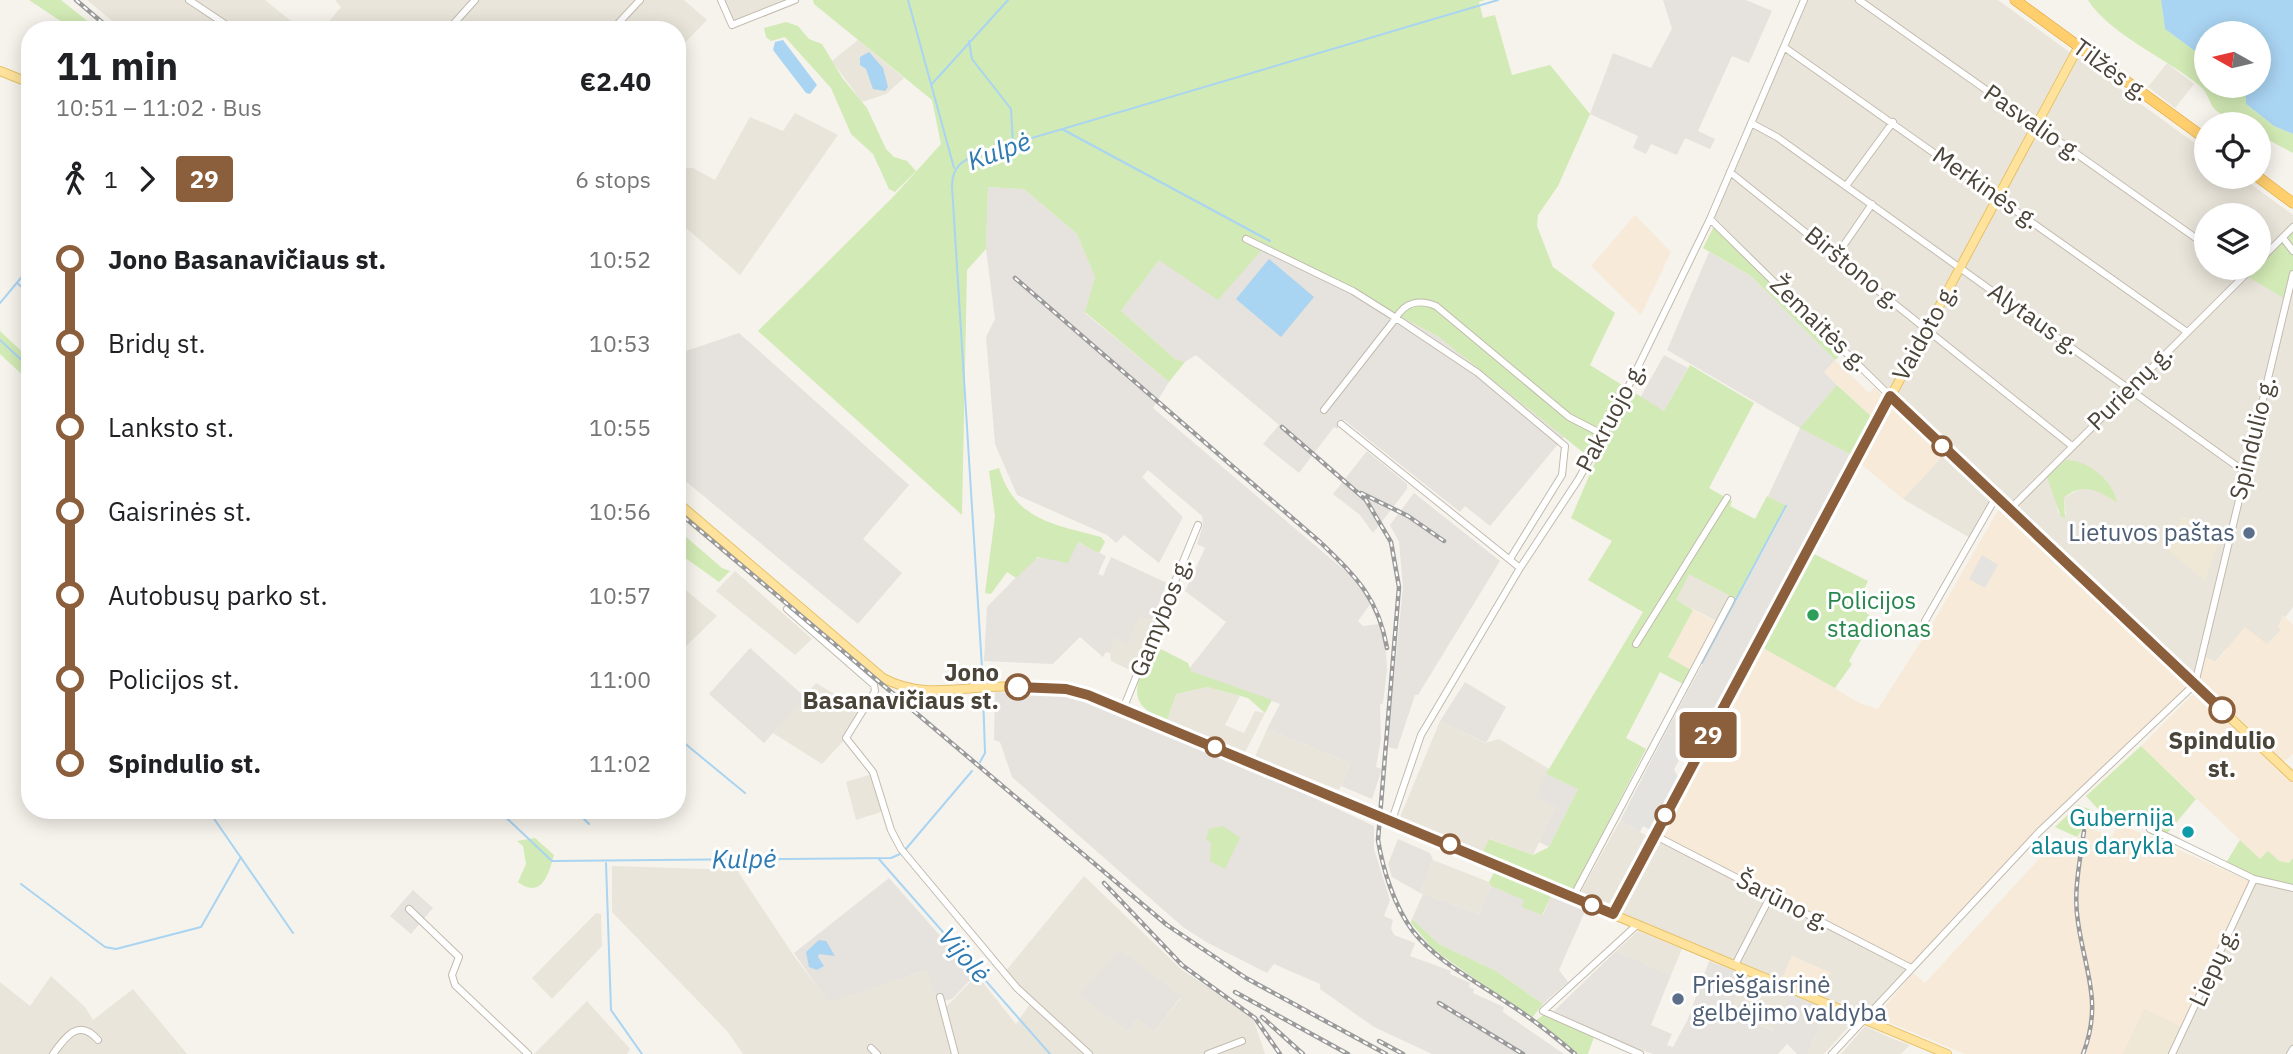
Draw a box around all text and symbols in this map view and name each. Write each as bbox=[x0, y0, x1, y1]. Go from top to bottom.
north arrow bbox=[2194, 21, 2272, 98]
map controls bbox=[2194, 21, 2271, 280]
street label: Tilžės g. bbox=[2067, 31, 2156, 108]
text: 11 min bbox=[56, 41, 178, 90]
text: €2.40 bbox=[580, 64, 651, 98]
street label: Pasvalio g. bbox=[1978, 76, 2089, 168]
text: 10:51 – 11:02 · Bus bbox=[56, 92, 262, 122]
button: locate bbox=[2194, 112, 2271, 189]
water label: Kulpė bbox=[962, 123, 1035, 177]
street label: Merkinės g. bbox=[1927, 139, 2046, 236]
icon: walk bbox=[56, 160, 94, 198]
icon: forward bbox=[128, 160, 166, 198]
text: 29 bbox=[190, 163, 219, 195]
text: 1 bbox=[104, 164, 118, 194]
text: 6 stops bbox=[575, 164, 651, 194]
button: layers bbox=[2194, 203, 2271, 280]
street label: Birštono g. bbox=[1798, 218, 1909, 316]
text: Jono Basanavičiaus st. bbox=[108, 242, 386, 276]
text: 10:52 bbox=[589, 244, 651, 274]
street label: Žemaitės g. bbox=[1764, 268, 1876, 378]
street label: Alytaus g. bbox=[1982, 275, 2087, 362]
street label: Vaidoto g. bbox=[1884, 277, 1964, 386]
text: Bridų st. bbox=[108, 326, 206, 360]
text: 10:53 bbox=[589, 328, 651, 358]
street label: Purienų g. bbox=[2080, 338, 2179, 437]
street label: Pakruojo g. bbox=[1568, 356, 1652, 477]
street label: Spindulio g. bbox=[2221, 373, 2283, 503]
text: Lanksto st. bbox=[108, 410, 234, 444]
text: 10:55 bbox=[589, 412, 651, 442]
unlabelled marker bbox=[1932, 436, 1952, 456]
text: Gaisrinės st. bbox=[108, 494, 252, 528]
text: 10:56 bbox=[589, 496, 651, 526]
place label: Lietuvos paštas bbox=[2068, 516, 2235, 548]
marker: Lietuvos paštas bbox=[2241, 525, 2257, 541]
street label: Gamybos g. bbox=[1122, 552, 1199, 681]
text: Autobusų parko st. bbox=[108, 578, 328, 612]
text: 10:57 bbox=[589, 580, 651, 610]
place label: Policijos stadionas bbox=[1827, 584, 1931, 644]
marker: Policijos stadionas bbox=[1805, 607, 1821, 623]
place label: Jono Basanavičiaus st. bbox=[803, 656, 999, 716]
text: Policijos st. bbox=[108, 662, 239, 696]
text: 11:00 bbox=[589, 664, 651, 694]
marker: Jono Basanavičiaus st. bbox=[1005, 674, 1031, 700]
marker: Spindulio st. bbox=[2209, 697, 2235, 723]
line badge: 29 bbox=[1676, 712, 1740, 758]
text: 29 bbox=[1694, 719, 1722, 751]
place label: Spindulio st. bbox=[2168, 724, 2276, 784]
unlabelled marker bbox=[1205, 737, 1225, 757]
text: Spindulio st. bbox=[108, 746, 261, 780]
text: 11:02 bbox=[589, 748, 651, 778]
place label: Gubernija alaus darykla bbox=[2031, 801, 2174, 861]
unlabelled marker bbox=[1655, 805, 1675, 825]
marker: Gubernija alaus darykla bbox=[2180, 824, 2196, 840]
unlabelled marker bbox=[1440, 834, 1460, 854]
water label: Kulpė bbox=[711, 840, 777, 876]
street label: Šarūno g. bbox=[1731, 863, 1836, 937]
unlabelled marker bbox=[1582, 895, 1602, 915]
water label: Vijolė bbox=[931, 919, 998, 989]
street label: Liepų g. bbox=[2181, 922, 2245, 1011]
place label: Priešgaisrinė gelbėjimo valdyba bbox=[1692, 968, 1887, 1028]
marker: Priešgaisrinė gelbėjimo valdyba bbox=[1670, 991, 1686, 1007]

